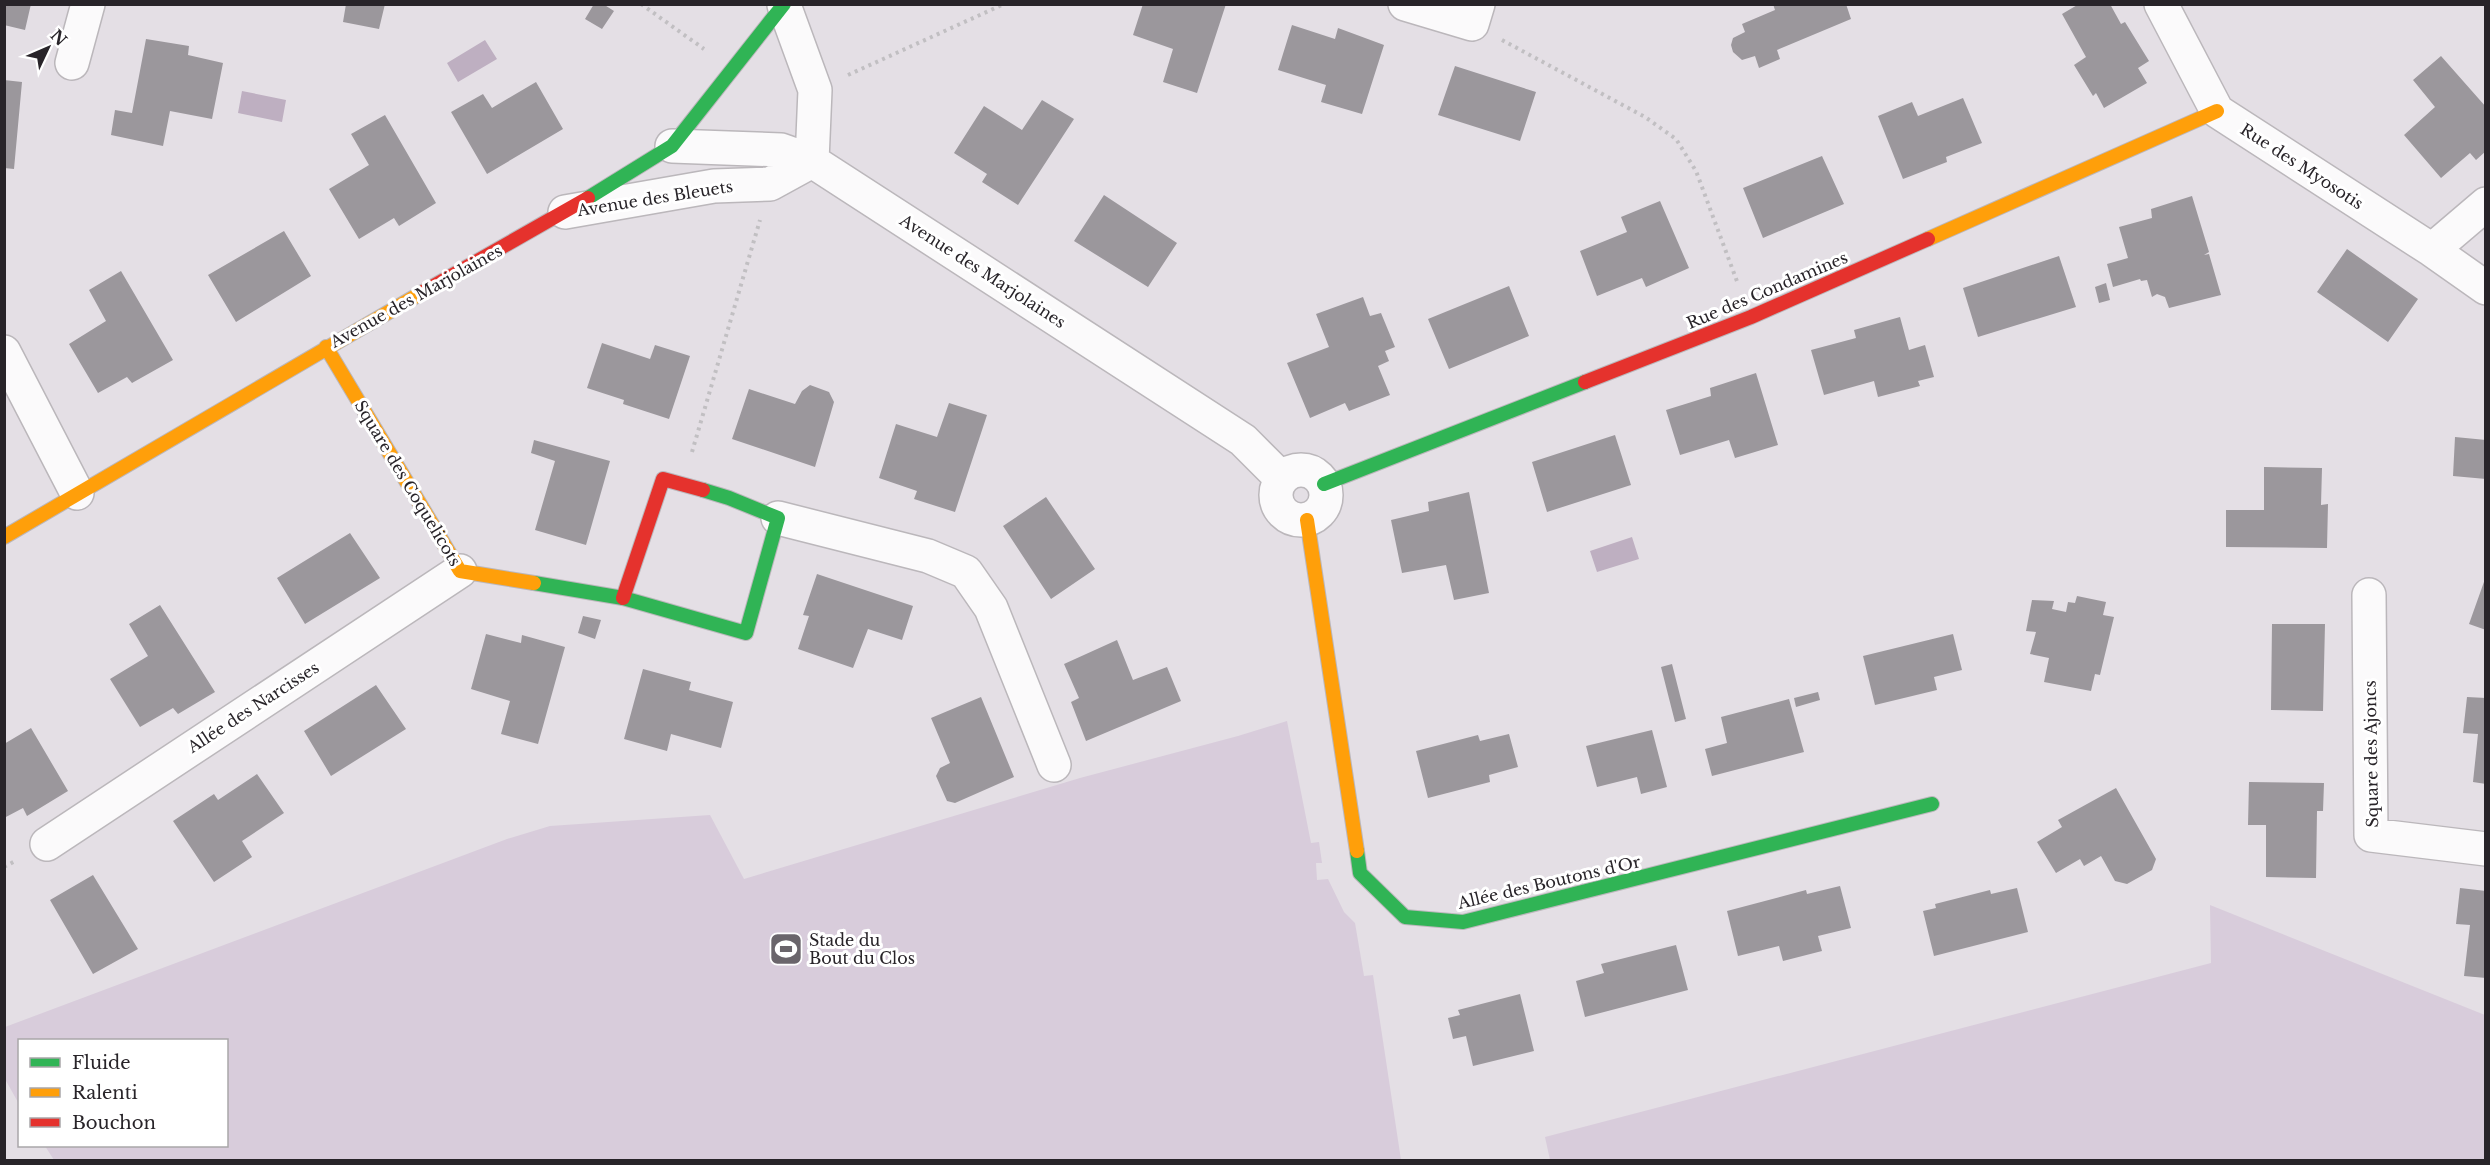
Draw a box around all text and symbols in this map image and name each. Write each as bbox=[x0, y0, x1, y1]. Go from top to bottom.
north arrow bbox=[18, 18, 78, 78]
text: N bbox=[46, 25, 71, 50]
street label: Rue des Myosotis bbox=[2237, 119, 2367, 213]
street label: Avenue des Bleuets bbox=[575, 176, 734, 220]
street label: Avenue des Marjolaines bbox=[896, 209, 1070, 332]
street label: Avenue des Marjolaines bbox=[326, 240, 506, 352]
street label: Rue des Condamines bbox=[1683, 247, 1851, 333]
street label: Square des Coquelicots bbox=[350, 396, 466, 570]
street label: Allée des Narcisses bbox=[183, 657, 322, 758]
street label: Square des Ajoncs bbox=[2360, 680, 2382, 828]
street label: Allée des Boutons d'Or bbox=[1455, 851, 1643, 913]
place label: Stade du Bout du Clos bbox=[809, 930, 915, 968]
sports icon: Stade du Bout du Clos bbox=[768, 931, 804, 967]
legend bbox=[18, 1039, 228, 1147]
text: Fluide bbox=[72, 1052, 131, 1074]
text: Ralenti bbox=[72, 1082, 138, 1104]
text: Bouchon bbox=[72, 1112, 156, 1134]

